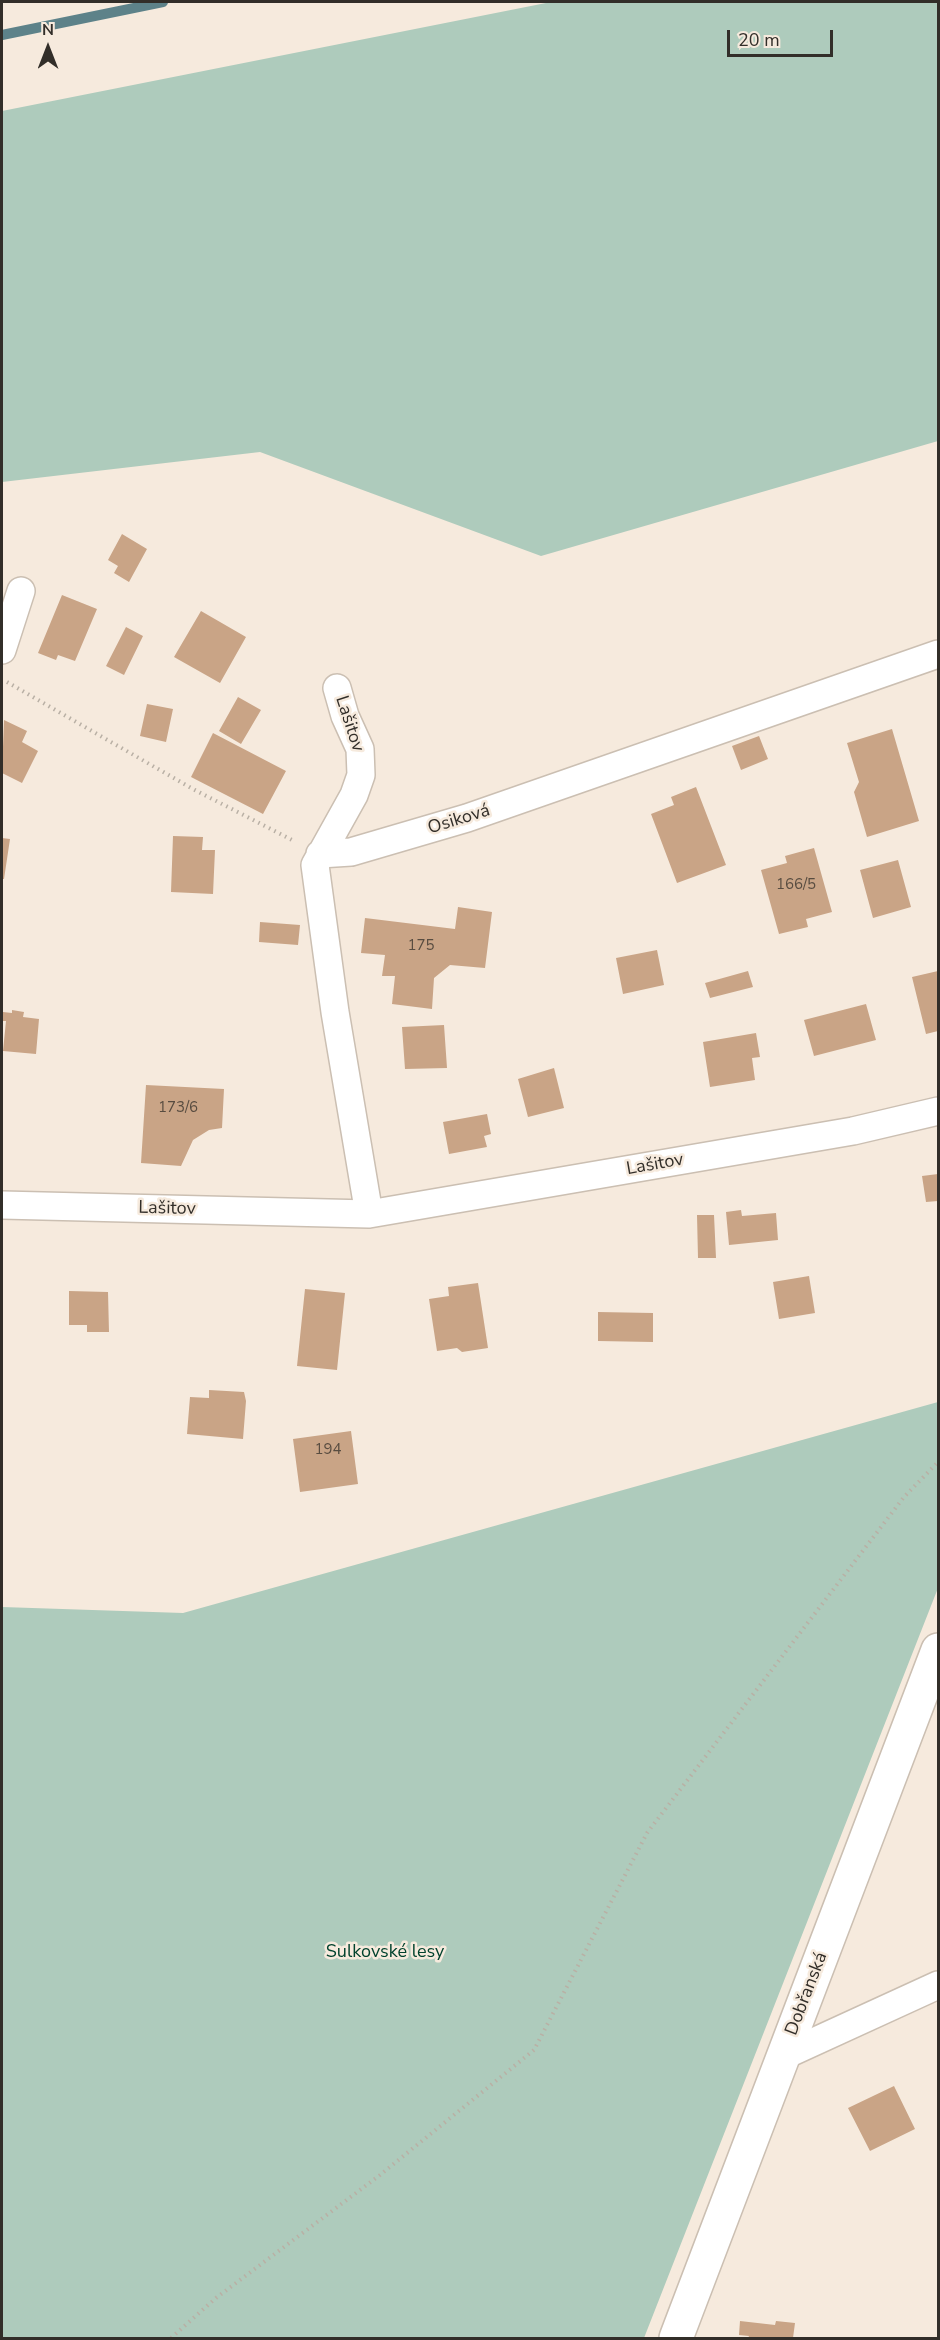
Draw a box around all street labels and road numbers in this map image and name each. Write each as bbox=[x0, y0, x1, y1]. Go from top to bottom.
street label: Lašitov bbox=[330, 693, 368, 755]
street label: Osiková bbox=[425, 800, 493, 840]
street label: Lašitov bbox=[625, 1149, 685, 1181]
street label: Lašitov bbox=[138, 1198, 196, 1220]
street label: Dobřanská bbox=[781, 1949, 833, 2039]

